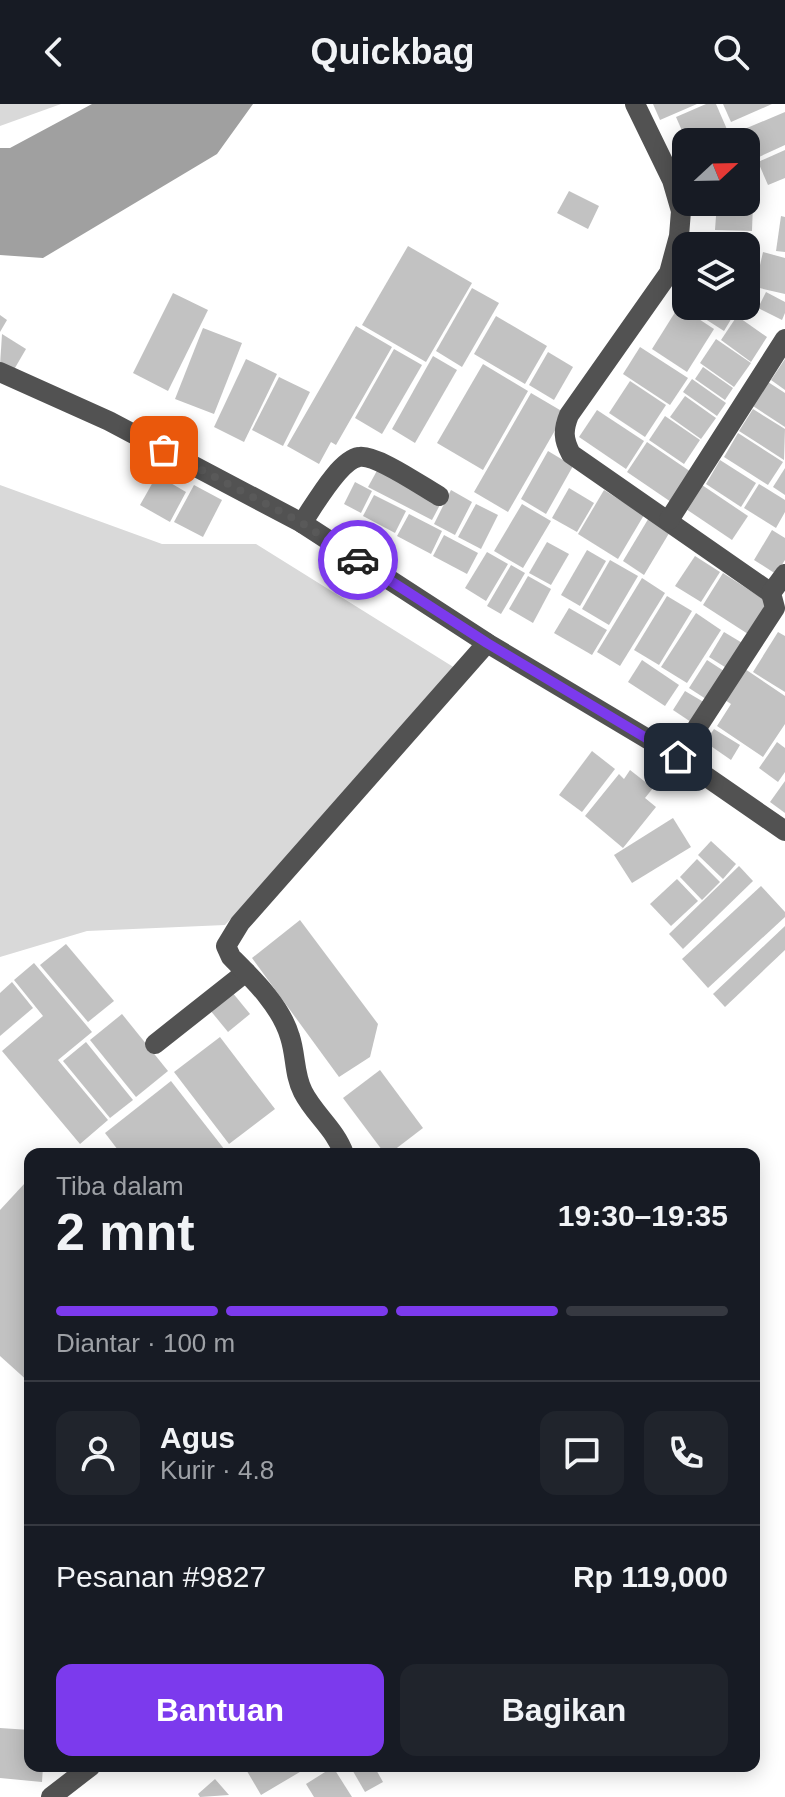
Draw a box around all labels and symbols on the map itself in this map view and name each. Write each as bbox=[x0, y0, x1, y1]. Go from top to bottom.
north arrow bbox=[672, 128, 760, 216]
pin bbox=[130, 416, 198, 484]
courier bbox=[318, 520, 398, 600]
pin bbox=[644, 723, 712, 791]

